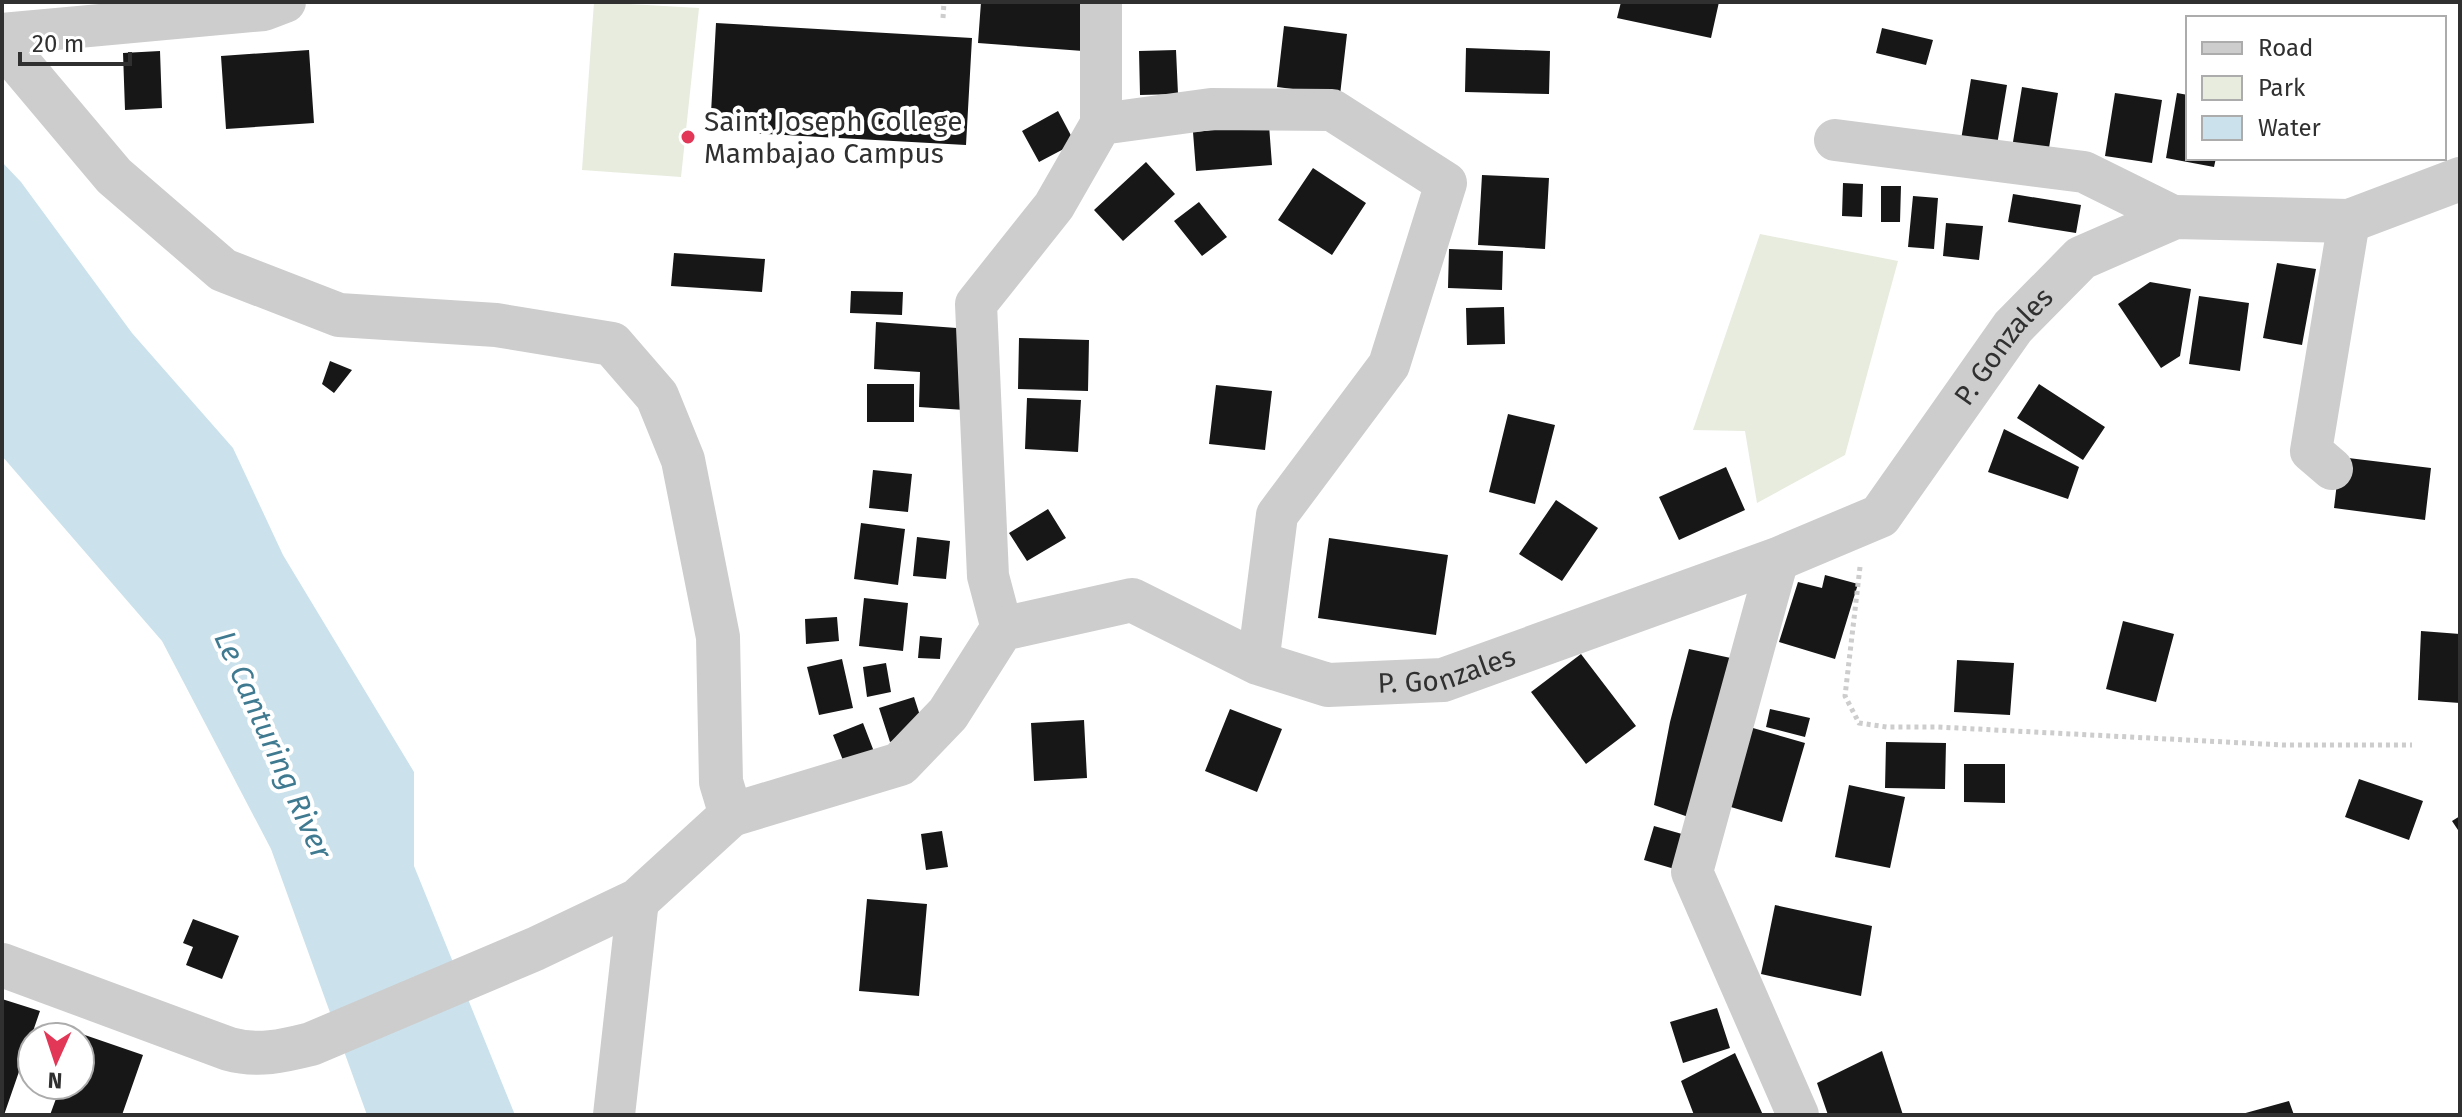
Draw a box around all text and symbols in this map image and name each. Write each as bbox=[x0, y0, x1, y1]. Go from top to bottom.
scale bar bbox=[20, 16, 130, 66]
legend bbox=[2186, 16, 2446, 160]
text: 20 m bbox=[32, 30, 84, 58]
text: Road bbox=[2258, 34, 2313, 62]
text: Park bbox=[2258, 74, 2306, 102]
place label: Saint Joseph College Mambajao Campus bbox=[704, 105, 962, 170]
text: Water bbox=[2258, 114, 2322, 142]
marker: Saint Joseph College Mambajao Campus bbox=[679, 128, 697, 146]
street label: P. Gonzales bbox=[1947, 280, 2059, 411]
water label: Le Canturing River bbox=[207, 625, 340, 866]
street label: P. Gonzales bbox=[1377, 639, 1519, 699]
north arrow bbox=[16, 1021, 96, 1101]
text: N bbox=[47, 1067, 63, 1094]

